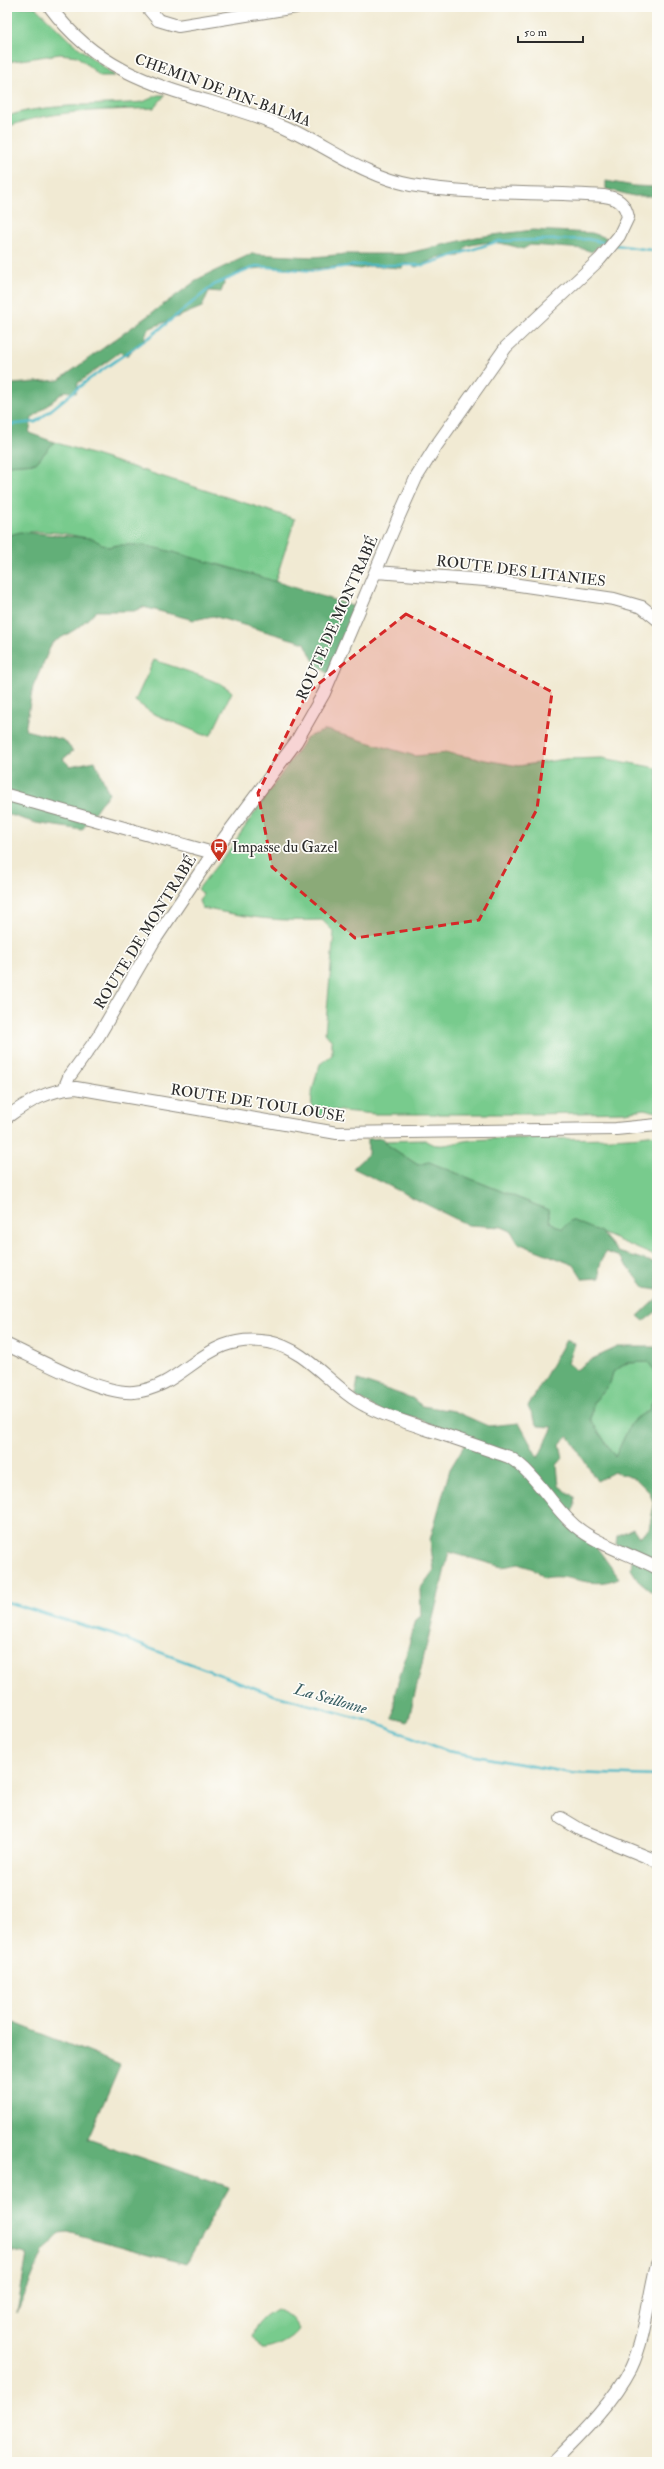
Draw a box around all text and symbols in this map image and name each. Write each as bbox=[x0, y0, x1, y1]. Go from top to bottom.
scale bar bbox=[518, 18, 583, 44]
text: 50 m bbox=[524, 25, 548, 40]
street label: CHEMIN DE PIN-BALMA bbox=[132, 50, 314, 131]
street label: ROUTE DE MONTRABÉ bbox=[291, 532, 382, 703]
street label: ROUTE DES LITANIES bbox=[435, 552, 607, 591]
bus stop icon: Impasse du Gazel bbox=[209, 837, 229, 862]
place label: Impasse du Gazel bbox=[232, 838, 338, 858]
street label: ROUTE DE MONTRABÉ bbox=[89, 851, 201, 1013]
street label: ROUTE DE TOULOUSE bbox=[169, 1080, 347, 1127]
water label: La Seillonne bbox=[291, 1679, 370, 1719]

